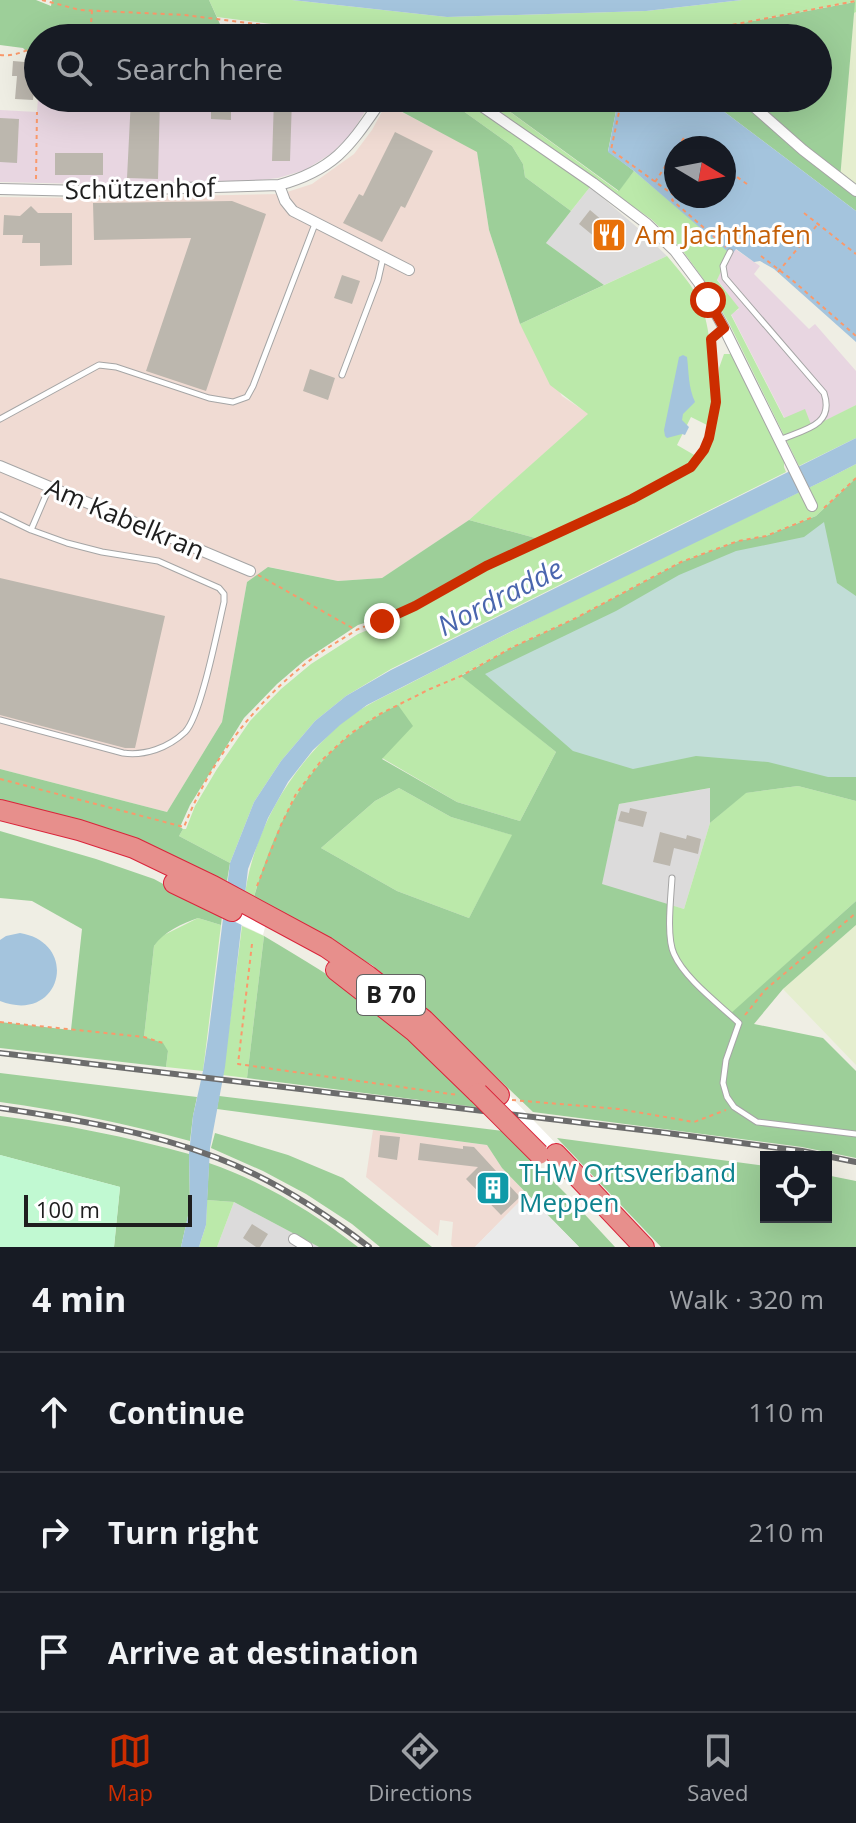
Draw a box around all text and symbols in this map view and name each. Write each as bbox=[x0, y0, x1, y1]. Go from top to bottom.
search box bbox=[24, 24, 832, 112]
icon: search bbox=[52, 46, 96, 90]
text: Search here bbox=[116, 48, 283, 89]
north arrow bbox=[664, 136, 736, 208]
street label: Schützenhof bbox=[64, 169, 217, 207]
restaurant icon: Am Jachthafen bbox=[590, 216, 628, 254]
place label: Am Jachthafen bbox=[635, 216, 811, 252]
route start bbox=[690, 282, 726, 318]
street label: Am Kabelkran bbox=[40, 468, 210, 568]
water label: Nordradde bbox=[430, 548, 569, 644]
route end bbox=[364, 603, 400, 639]
road number: B 70 bbox=[357, 975, 425, 1015]
map controls bbox=[760, 1151, 832, 1223]
button: locate bbox=[760, 1151, 832, 1223]
place label: THW Ortsverband Meppen bbox=[519, 1154, 736, 1220]
building icon: THW Ortsverband Meppen bbox=[474, 1169, 512, 1207]
scale bar bbox=[24, 1191, 192, 1227]
text: 100 m bbox=[36, 1194, 100, 1224]
text: 4 min bbox=[32, 1276, 126, 1322]
text: Walk · 320 m bbox=[670, 1281, 824, 1317]
icon: ahead bbox=[32, 1390, 76, 1434]
text: Continue bbox=[108, 1392, 245, 1433]
text: 110 m bbox=[749, 1394, 824, 1430]
icon: right bbox=[32, 1510, 76, 1554]
text: Turn right bbox=[108, 1512, 259, 1553]
text: 210 m bbox=[749, 1514, 824, 1550]
icon: arrive bbox=[32, 1630, 76, 1674]
text: Arrive at destination bbox=[108, 1632, 419, 1673]
tab: Map bbox=[108, 1729, 153, 1807]
tab: Directions bbox=[368, 1729, 472, 1807]
tab: Saved bbox=[687, 1729, 748, 1807]

